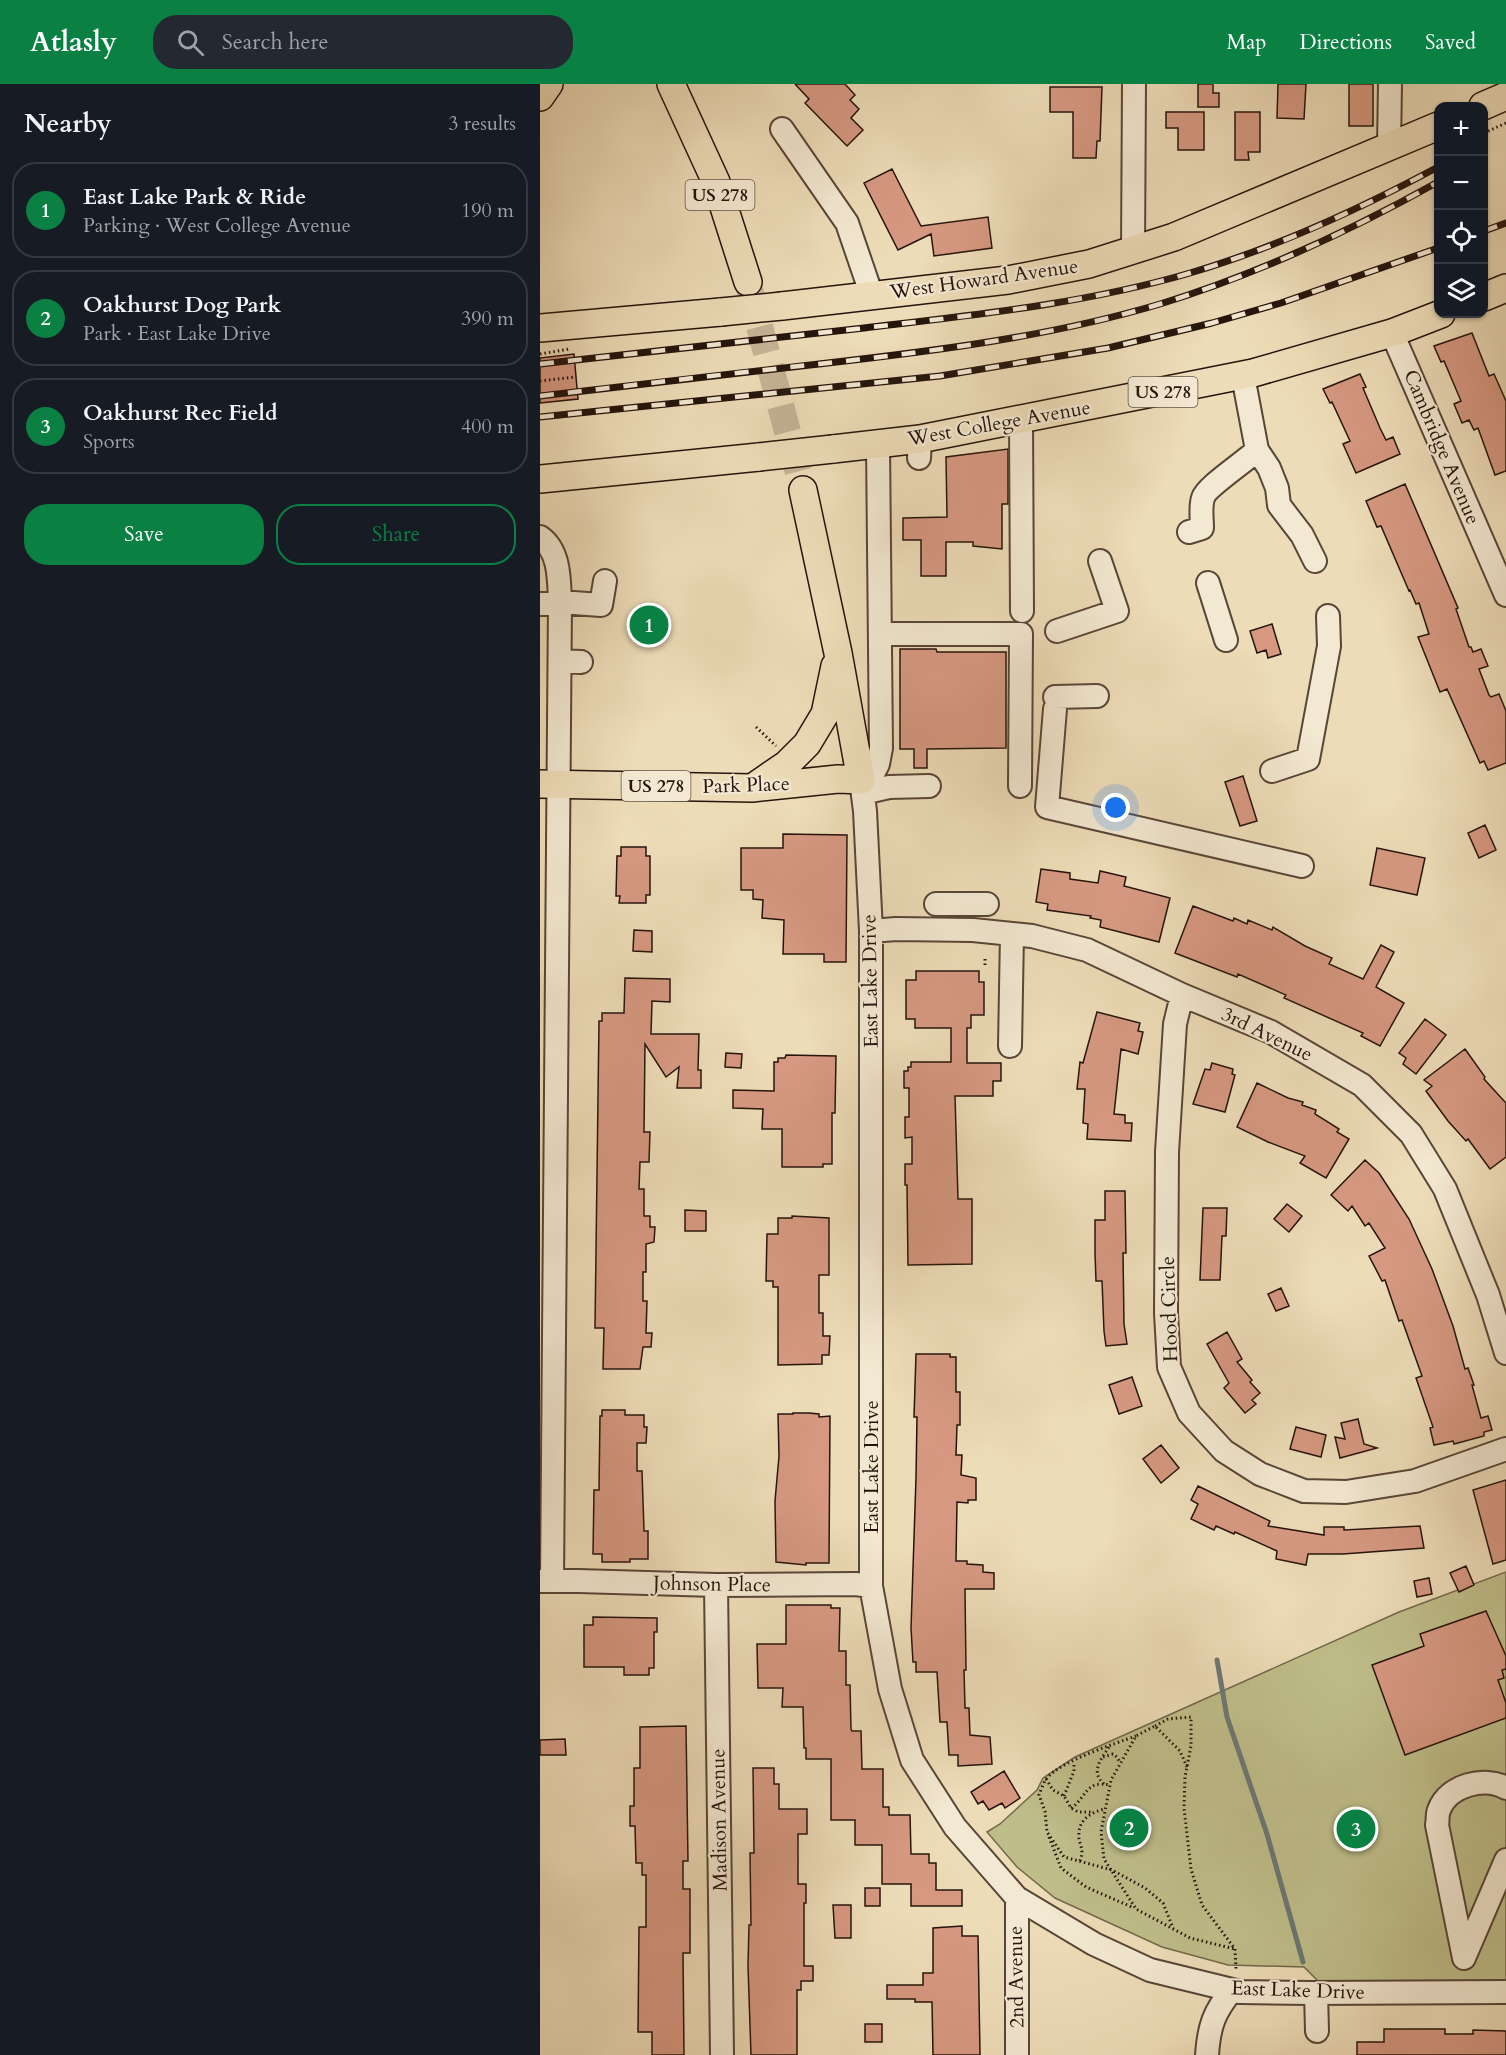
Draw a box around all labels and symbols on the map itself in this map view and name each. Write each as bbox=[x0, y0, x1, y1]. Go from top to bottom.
road number: US 278 bbox=[686, 180, 754, 210]
street label: West Howard Avenue bbox=[887, 252, 1080, 306]
street label: Cambridge Avenue bbox=[1397, 365, 1487, 529]
road number: US 278 bbox=[1128, 377, 1198, 407]
street label: West College Avenue bbox=[904, 394, 1093, 453]
pin: 1 bbox=[630, 602, 668, 648]
street label: Park Place bbox=[702, 770, 790, 800]
road number: US 278 bbox=[622, 771, 690, 801]
your location bbox=[1101, 793, 1130, 822]
street label: East Lake Drive bbox=[855, 914, 885, 1048]
street label: 3rd Avenue bbox=[1217, 1000, 1317, 1068]
street label: Hood Circle bbox=[1154, 1256, 1184, 1362]
street label: East Lake Drive bbox=[858, 1400, 885, 1534]
street label: Johnson Place bbox=[650, 1569, 771, 1599]
street label: Madison Avenue bbox=[704, 1748, 734, 1892]
pin: 2 bbox=[1110, 1806, 1148, 1850]
pin: 3 bbox=[1336, 1806, 1376, 1852]
street label: 2nd Avenue bbox=[1002, 1926, 1030, 2028]
street label: East Lake Drive bbox=[1231, 1974, 1365, 2006]

